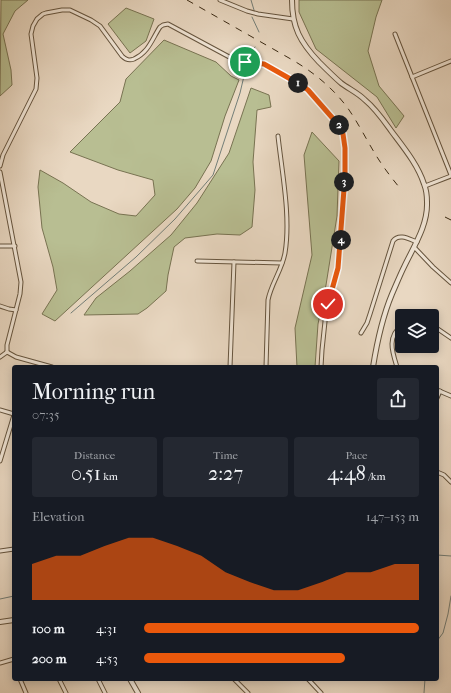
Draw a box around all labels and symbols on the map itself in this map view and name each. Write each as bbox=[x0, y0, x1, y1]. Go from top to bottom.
pin bbox=[228, 45, 262, 79]
pin: 1 bbox=[288, 73, 308, 93]
pin: 2 bbox=[329, 115, 349, 135]
pin: 3 bbox=[334, 172, 354, 192]
pin: 4 bbox=[331, 230, 351, 250]
pin bbox=[311, 287, 345, 321]

